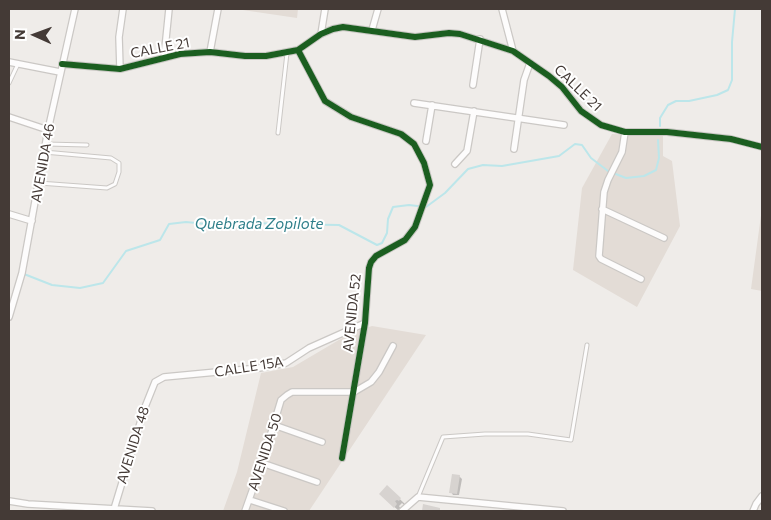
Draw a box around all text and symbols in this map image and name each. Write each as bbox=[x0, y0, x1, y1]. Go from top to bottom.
north arrow bbox=[10, 10, 60, 60]
text: N bbox=[11, 29, 28, 40]
street label: CALLE 21 bbox=[129, 34, 191, 62]
street label: CALLE 21 bbox=[551, 61, 605, 115]
street label: AVENIDA 46 bbox=[28, 122, 58, 204]
water label: Quebrada Zopilote bbox=[195, 215, 323, 233]
street label: AVENIDA 52 bbox=[340, 273, 364, 353]
street label: CALLE 15A bbox=[213, 353, 285, 381]
street label: AVENIDA 48 bbox=[113, 404, 153, 486]
street label: AVENIDA 50 bbox=[245, 411, 285, 493]

